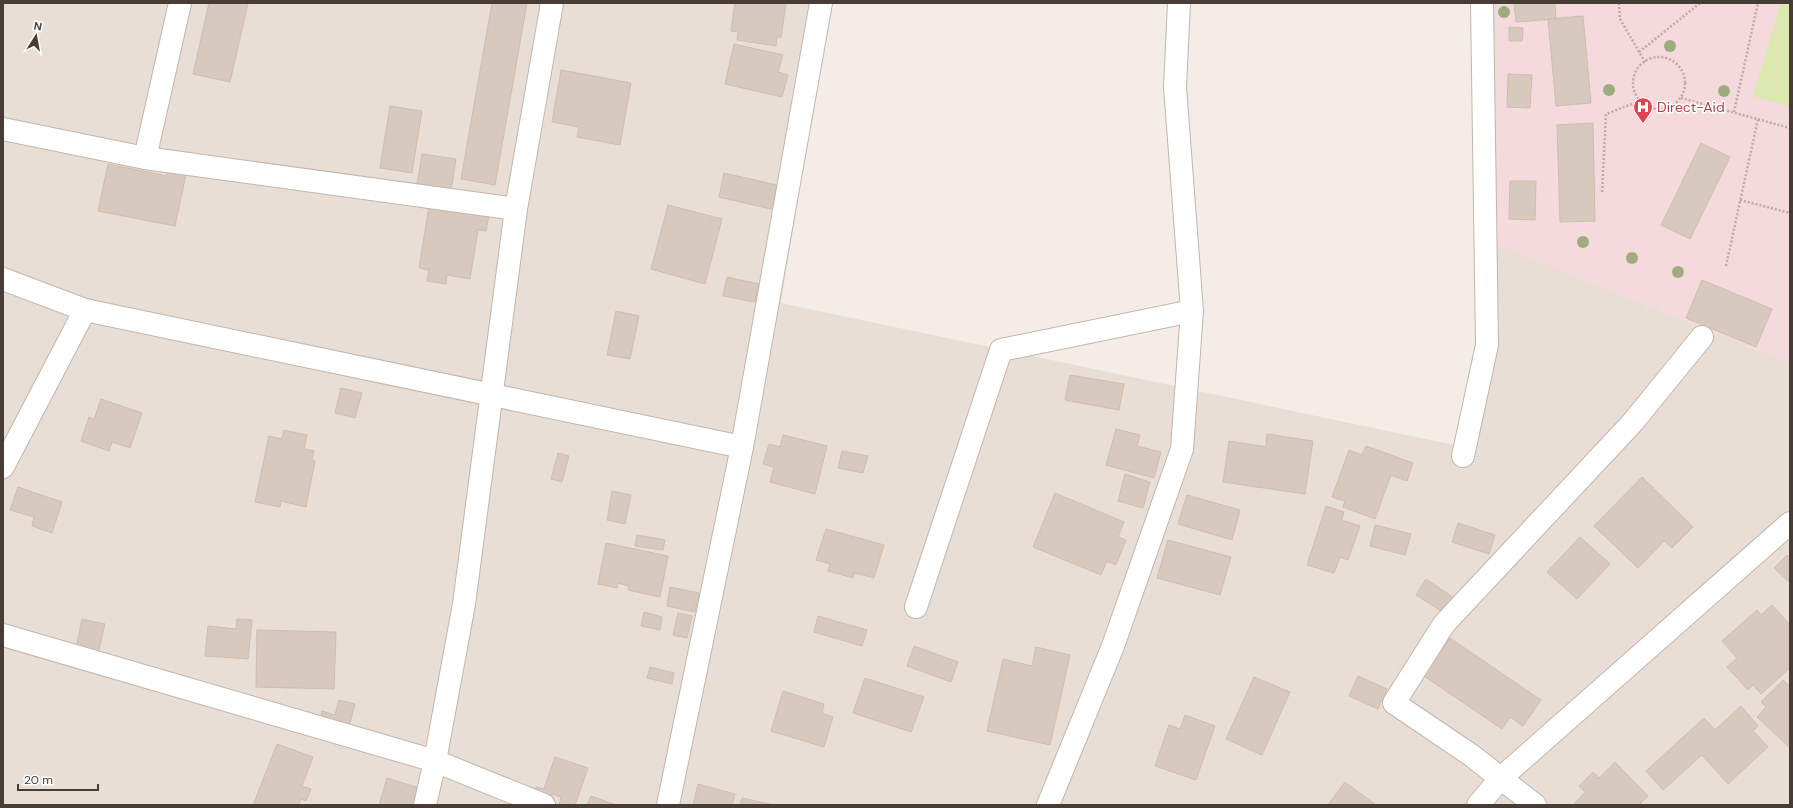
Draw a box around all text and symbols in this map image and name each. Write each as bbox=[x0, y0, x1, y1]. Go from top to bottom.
north arrow bbox=[16, 16, 56, 56]
text: N bbox=[33, 19, 43, 34]
hospital icon: Direct-Aid bbox=[1632, 96, 1654, 124]
place label: Direct-Aid bbox=[1657, 98, 1725, 116]
scale bar bbox=[18, 766, 98, 792]
text: 20 m bbox=[24, 772, 53, 788]

